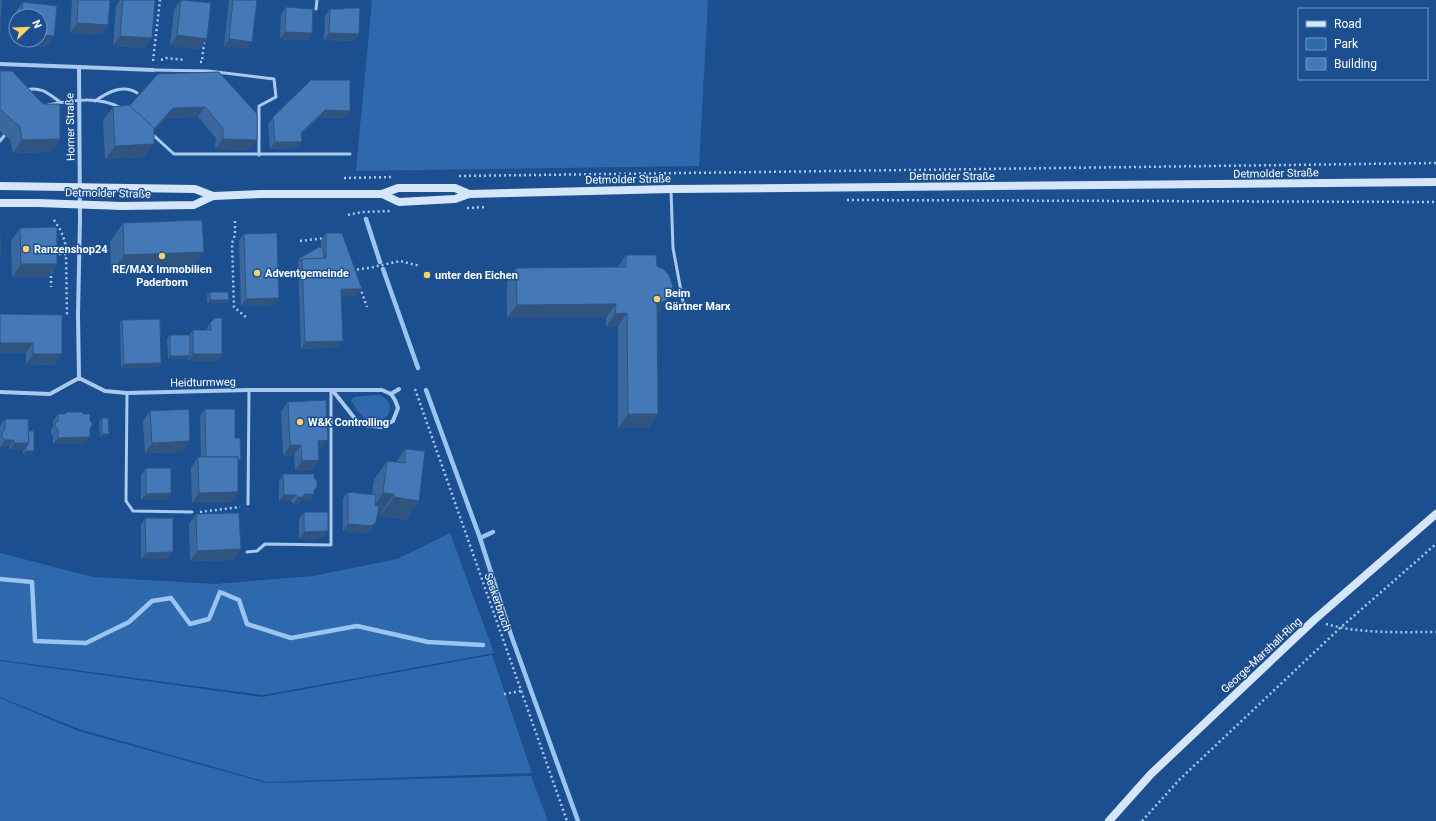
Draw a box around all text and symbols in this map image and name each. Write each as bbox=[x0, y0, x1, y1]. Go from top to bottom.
north arrow bbox=[8, 8, 48, 48]
legend bbox=[1298, 8, 1428, 80]
text: Road bbox=[1334, 17, 1362, 31]
text: N bbox=[29, 18, 44, 31]
text: Park bbox=[1334, 37, 1359, 51]
text: Building bbox=[1334, 57, 1377, 71]
street label: Horner Straße bbox=[63, 93, 78, 161]
street label: Detmolder Straße bbox=[1233, 166, 1319, 181]
street label: Detmolder Straße bbox=[909, 170, 995, 183]
street label: Detmolder Straße bbox=[585, 172, 671, 187]
street label: Detmolder Straße bbox=[65, 186, 151, 201]
place label: Ranzenshop24 bbox=[34, 243, 108, 256]
marker: Ranzenshop24 bbox=[21, 244, 31, 254]
marker: RE/MAX Immobilien Paderborn bbox=[157, 251, 167, 261]
place label: RE/MAX Immobilien Paderborn bbox=[112, 263, 212, 289]
place label: Adventgemeinde bbox=[265, 267, 349, 280]
marker: Adventgemeinde bbox=[252, 268, 262, 278]
place label: unter den Eichen bbox=[435, 269, 518, 282]
marker: unter den Eichen bbox=[422, 270, 432, 280]
place label: Beim Gärtner Marx bbox=[665, 287, 731, 313]
marker: Beim Gärtner Marx bbox=[652, 294, 662, 304]
street label: Heidturmweg bbox=[170, 375, 236, 390]
place label: W&K Controlling bbox=[308, 416, 389, 429]
marker: W&K Controlling bbox=[295, 417, 305, 427]
street label: Seskerbruch bbox=[481, 571, 514, 633]
street label: George-Marshall-Ring bbox=[1218, 615, 1304, 696]

